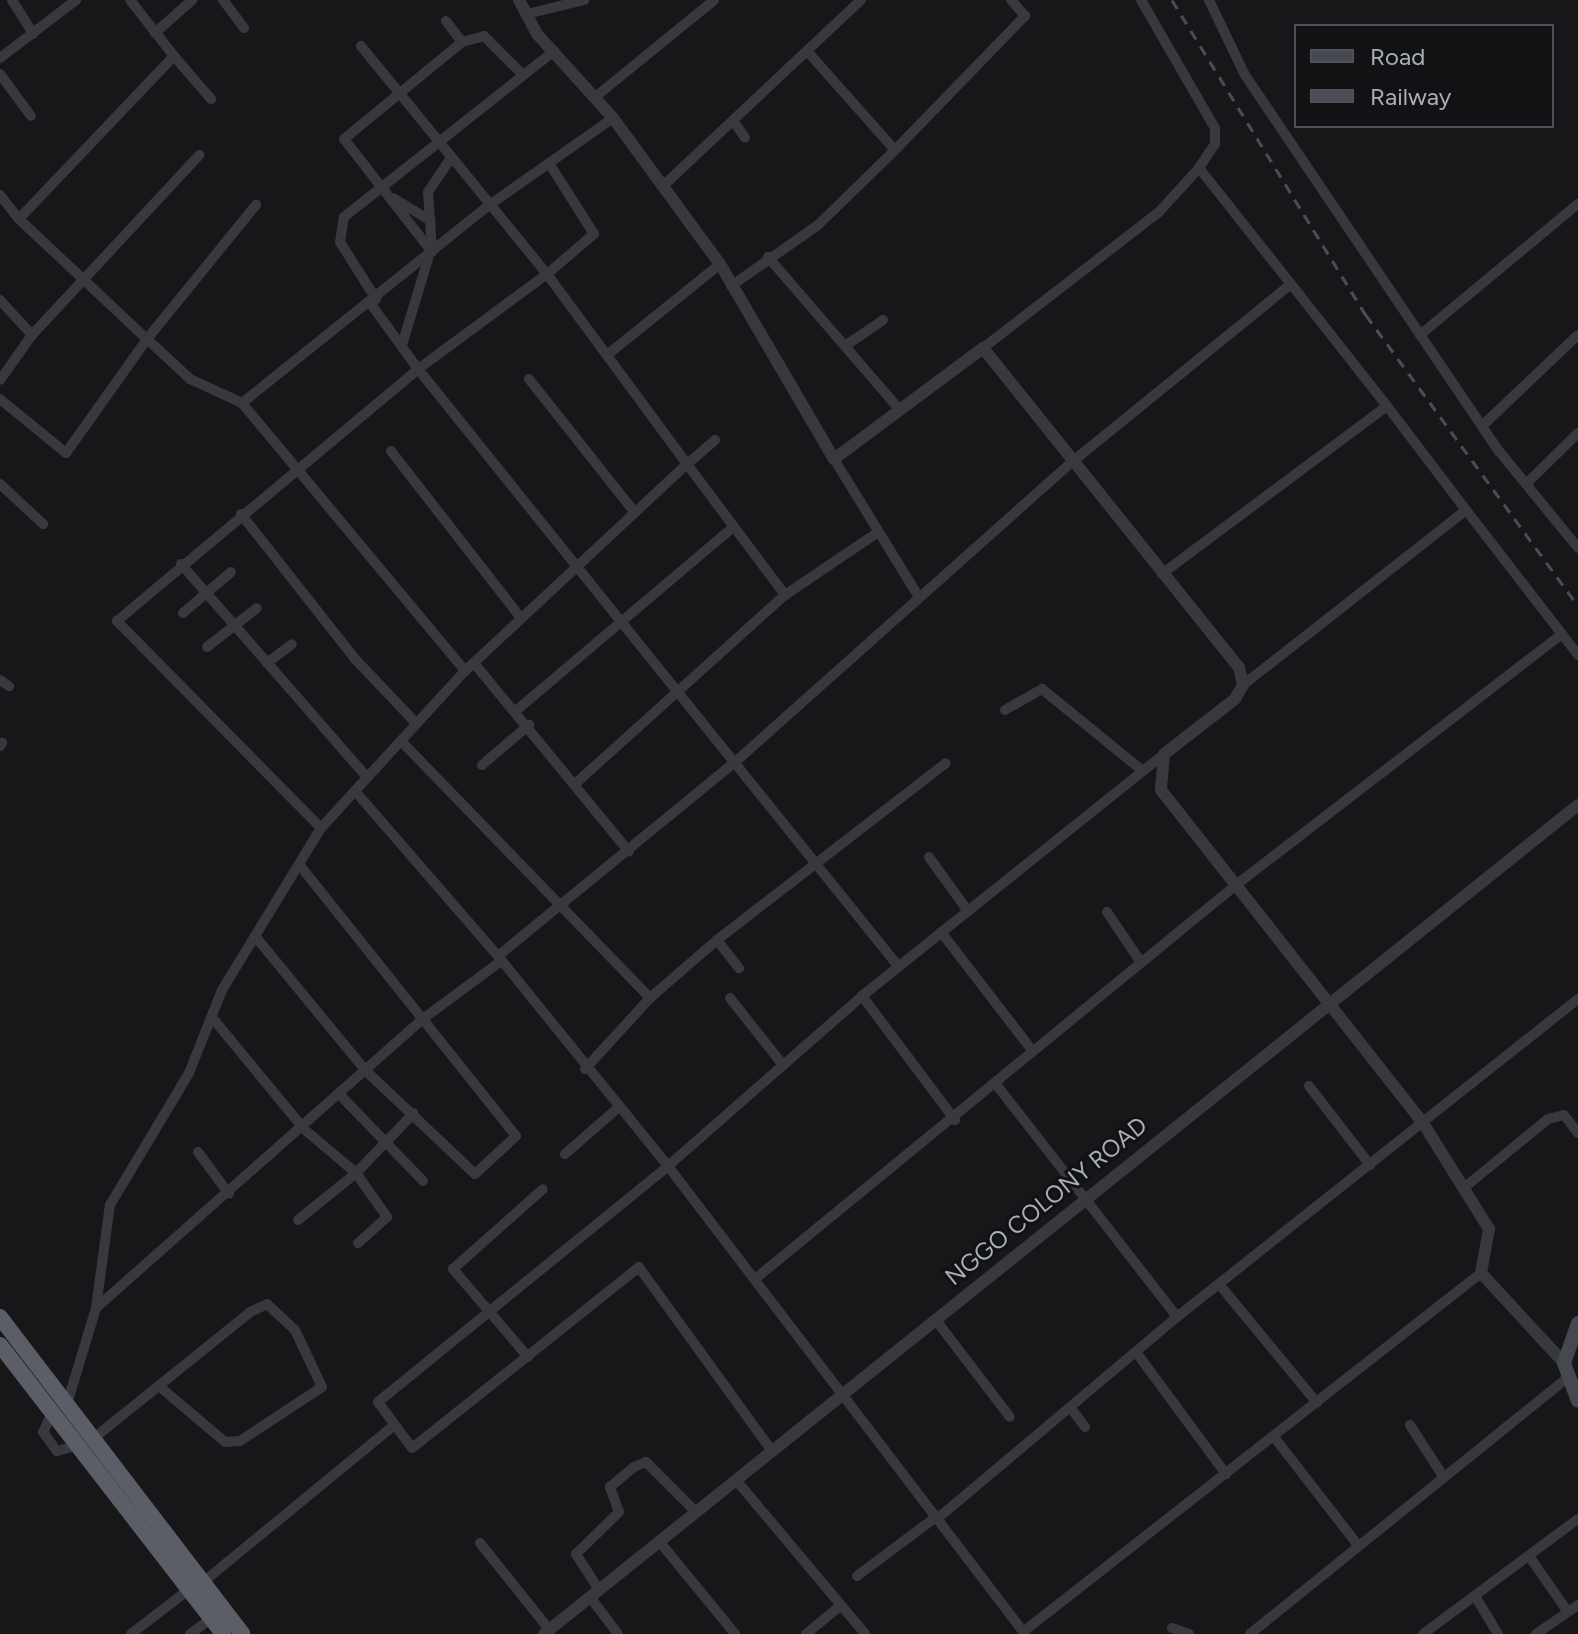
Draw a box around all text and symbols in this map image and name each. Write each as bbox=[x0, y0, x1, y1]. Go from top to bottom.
legend bbox=[1294, 24, 1554, 128]
text: Road bbox=[1370, 42, 1425, 71]
text: Railway bbox=[1370, 82, 1451, 111]
street label: NGGO COLONY ROAD bbox=[939, 1111, 1153, 1291]

